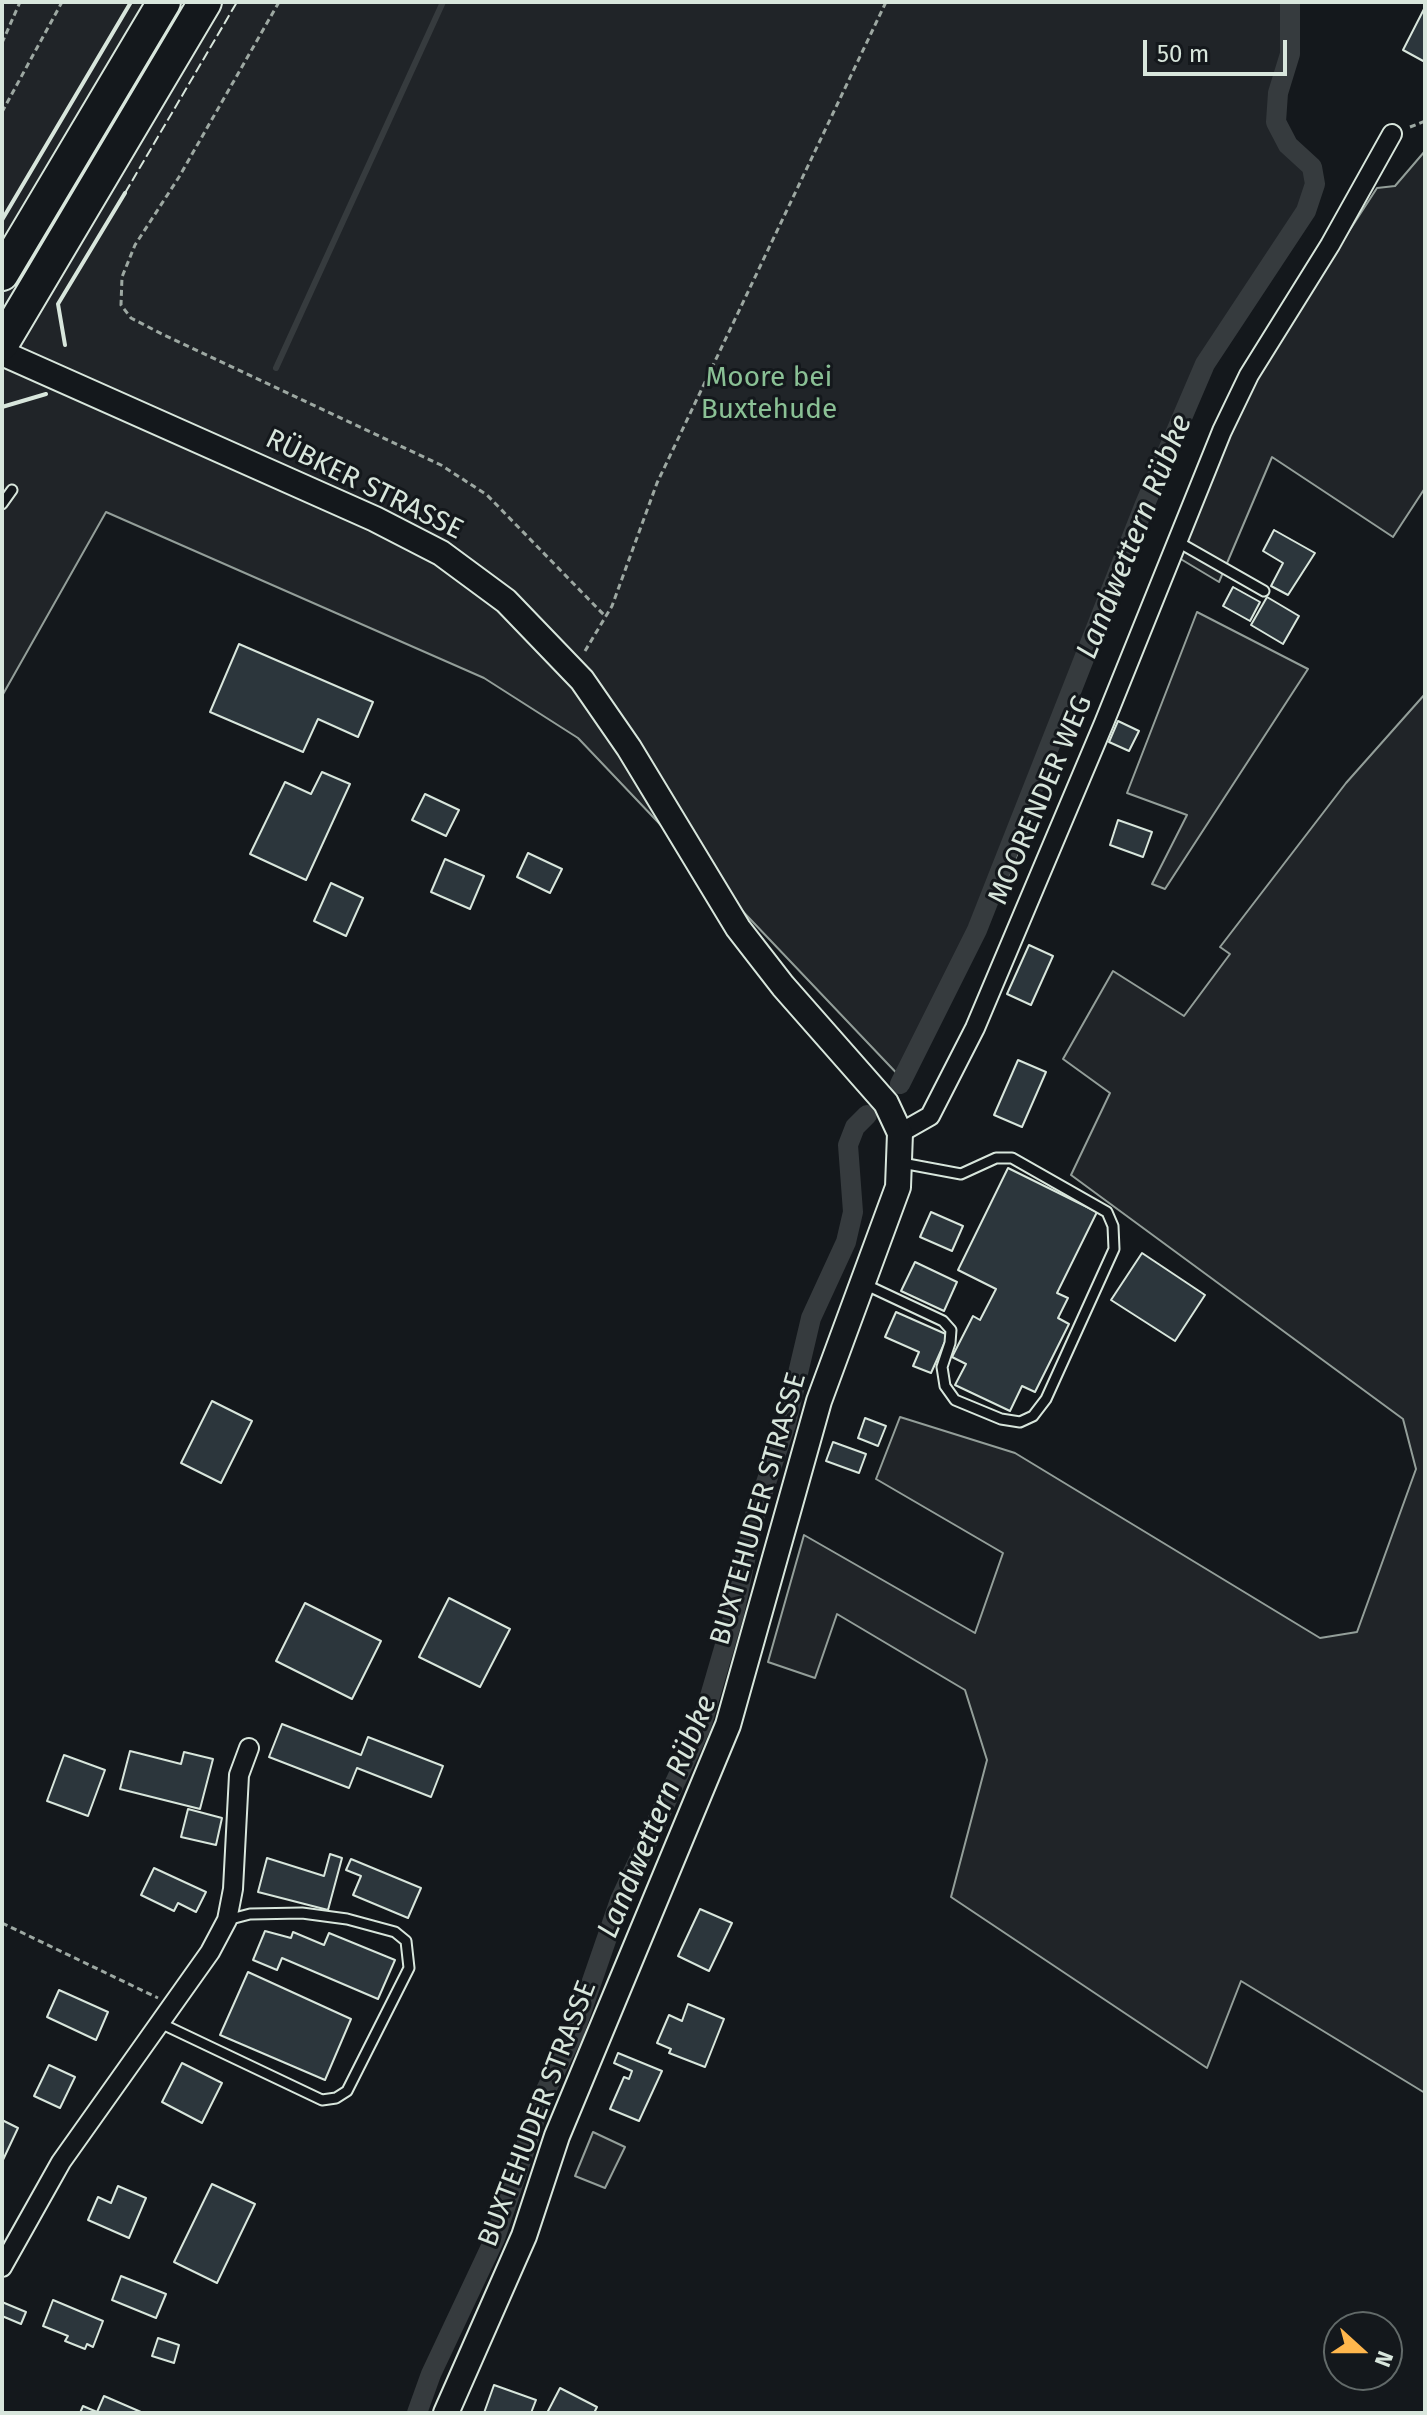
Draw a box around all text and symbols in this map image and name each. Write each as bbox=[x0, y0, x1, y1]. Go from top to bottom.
scale bar bbox=[1147, 24, 1291, 74]
text: 50 m bbox=[1157, 40, 1209, 68]
park label: Moore bei Buxtehude bbox=[701, 361, 837, 427]
water label: Landwettern Rübke bbox=[1070, 410, 1200, 664]
street label: RÜBKER STRASSE bbox=[260, 423, 468, 547]
street label: MOORENDER WEG bbox=[982, 690, 1100, 910]
street label: BUXTEHUDER STRASSE bbox=[704, 1369, 814, 1649]
water label: Landwettern Rübke bbox=[591, 1690, 725, 1944]
street label: BUXTEHUDER STRASSE bbox=[472, 1976, 604, 2252]
north arrow bbox=[1323, 2311, 1403, 2391]
text: N bbox=[1369, 2347, 1399, 2371]

